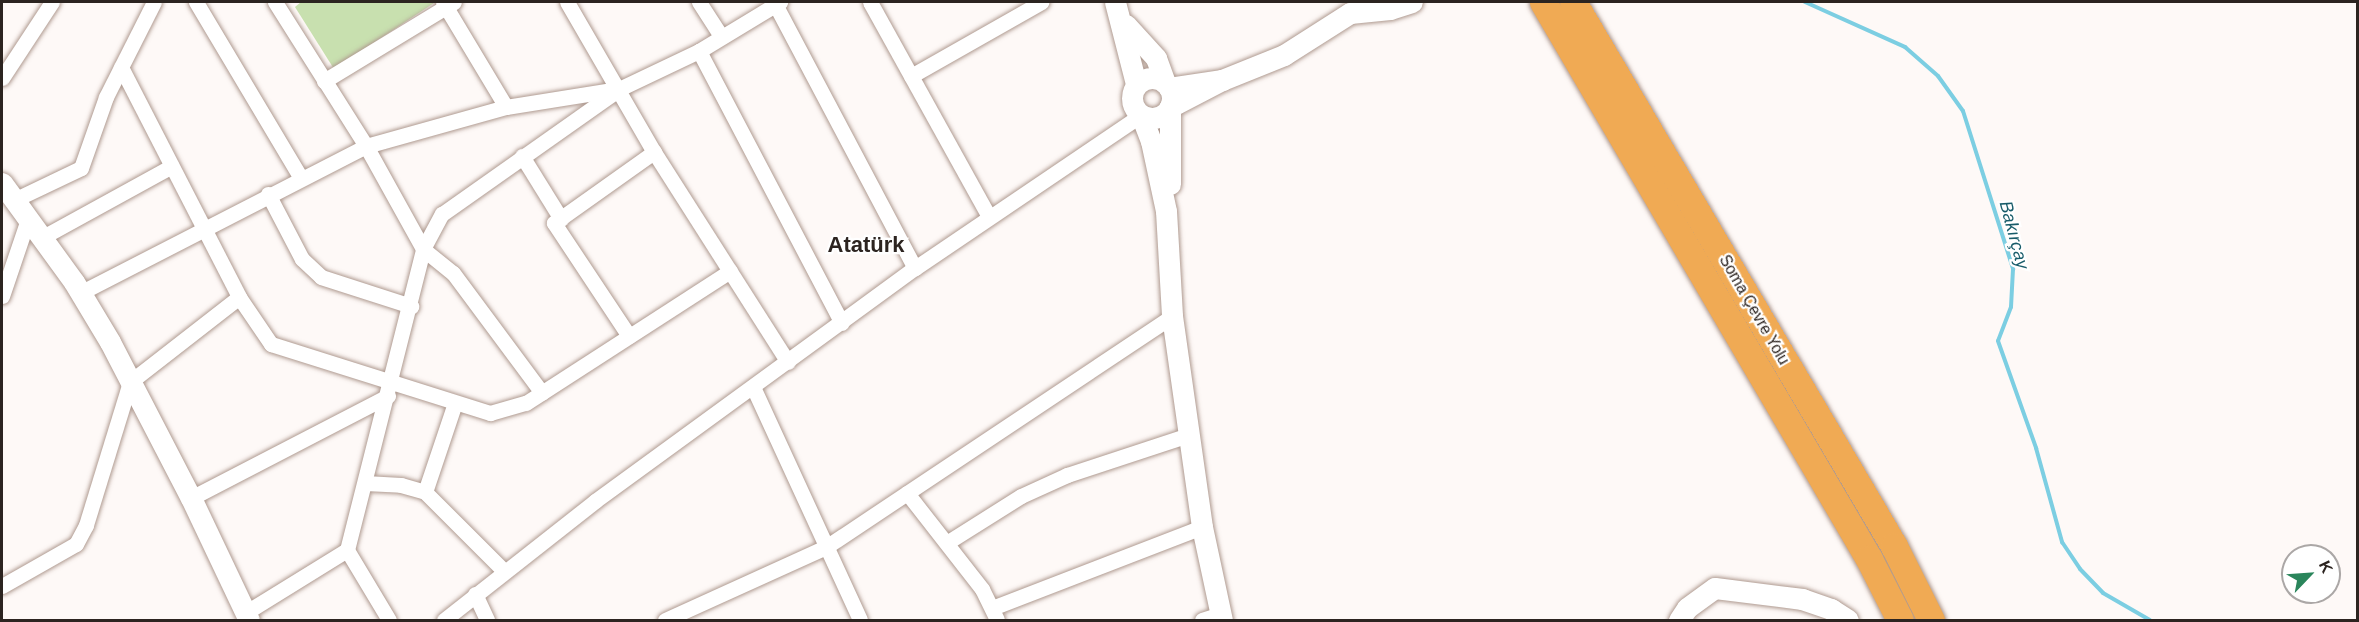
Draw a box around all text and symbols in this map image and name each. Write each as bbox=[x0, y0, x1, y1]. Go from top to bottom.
water label: Bakırçay bbox=[1995, 198, 2033, 272]
district label: Atatürk bbox=[827, 232, 905, 258]
street label: Soma Çevre Yolu bbox=[1715, 252, 1793, 368]
north arrow bbox=[2281, 544, 2341, 604]
text: K bbox=[2316, 558, 2336, 576]

